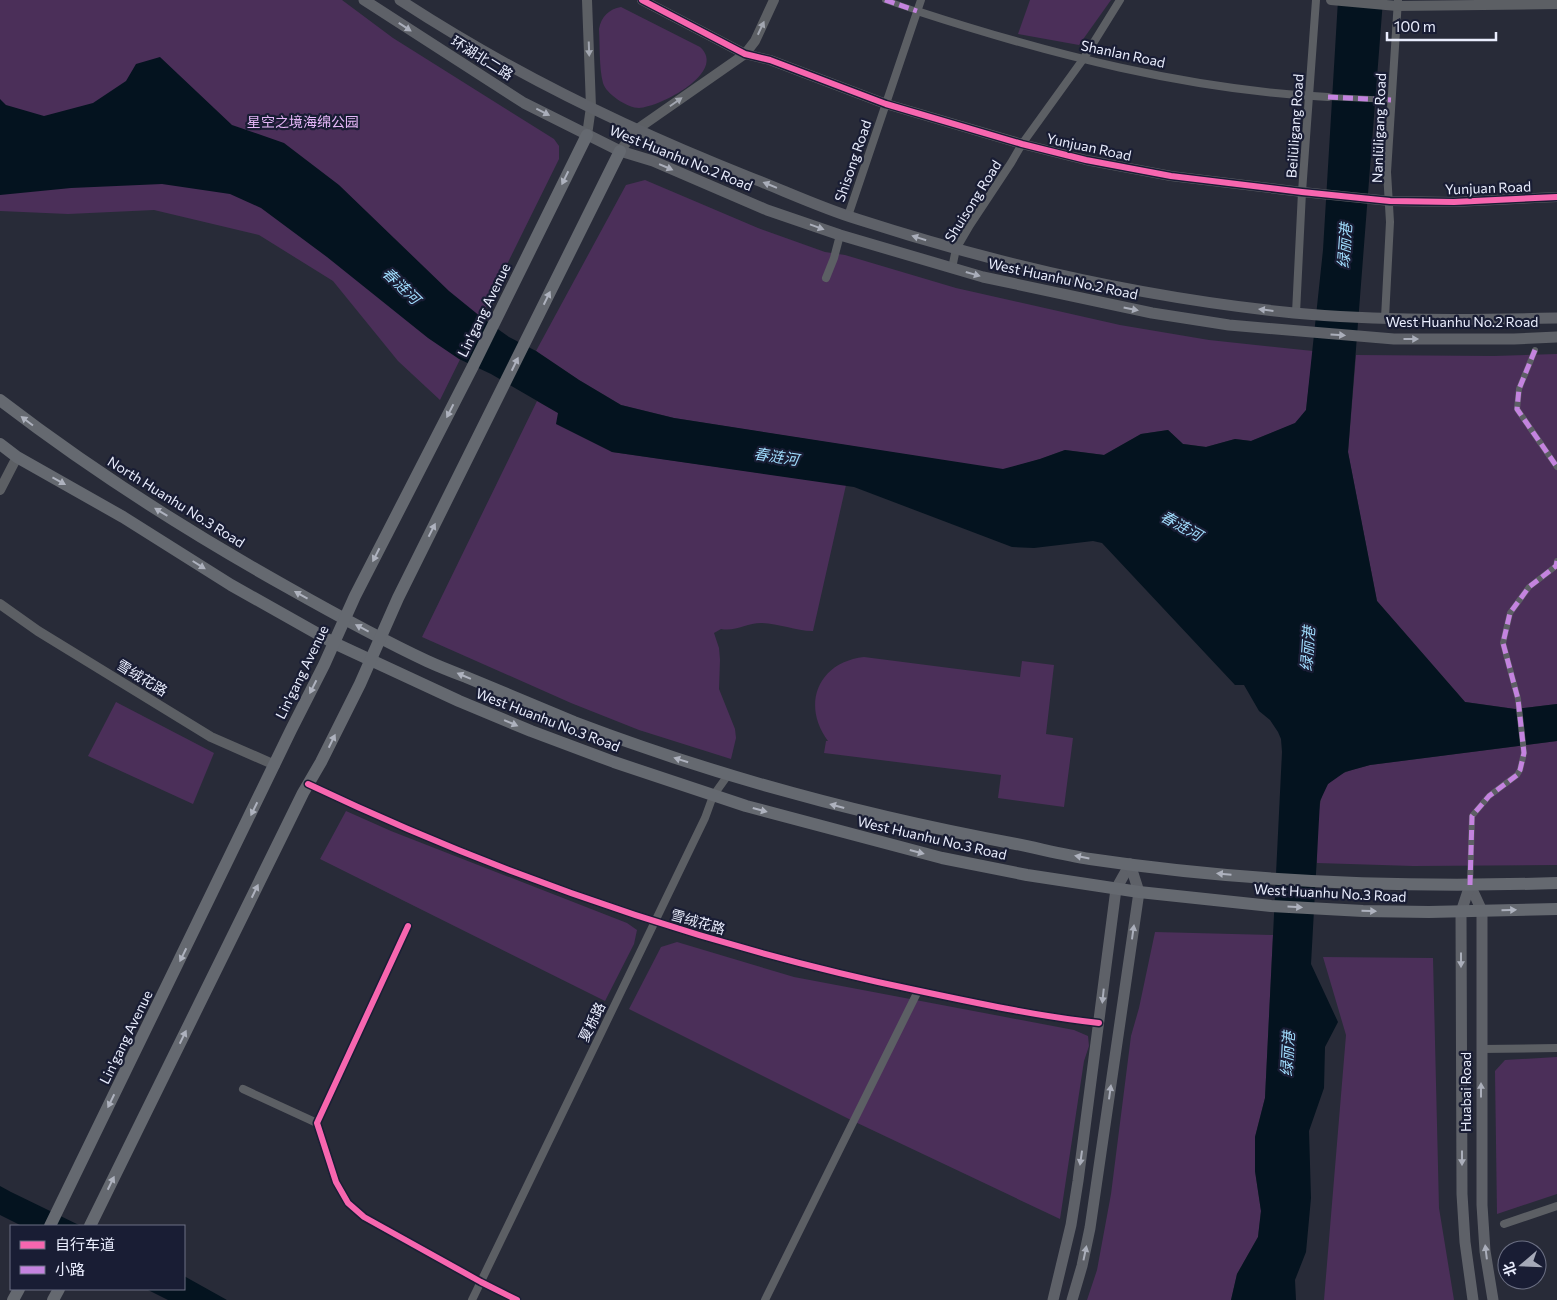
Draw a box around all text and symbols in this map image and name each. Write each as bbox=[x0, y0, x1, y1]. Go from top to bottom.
scale bar bbox=[1387, 10, 1496, 42]
text: 100 m bbox=[1394, 17, 1436, 35]
one-way arrow bbox=[757, 21, 765, 35]
one-way arrow bbox=[398, 22, 411, 31]
street label: 环湖北二路 bbox=[448, 32, 516, 83]
street label: Shanlan Road bbox=[1079, 36, 1167, 71]
one-way arrow bbox=[585, 41, 593, 57]
street label: Beilüligang Road bbox=[1282, 73, 1307, 179]
street label: Nanlüligang Road bbox=[1368, 73, 1389, 183]
one-way arrow bbox=[669, 97, 683, 107]
one-way arrow bbox=[536, 108, 550, 116]
park label: 星空之境海绵公园 bbox=[247, 113, 359, 130]
street label: Shisong Road bbox=[831, 118, 874, 204]
street label: West Huanhu No.2 Road bbox=[607, 121, 755, 194]
street label: Yunjuan Road bbox=[1045, 129, 1133, 164]
street label: Shuisong Road bbox=[941, 157, 1005, 245]
one-way arrow bbox=[659, 163, 674, 171]
one-way arrow bbox=[561, 171, 569, 185]
street label: Yunjuan Road bbox=[1445, 178, 1531, 197]
one-way arrow bbox=[762, 181, 777, 188]
water label: 绿丽港 bbox=[1333, 221, 1355, 269]
one-way arrow bbox=[810, 223, 825, 231]
one-way arrow bbox=[912, 234, 927, 242]
street label: West Huanhu No.2 Road bbox=[987, 254, 1140, 303]
street label: Lin'gang Avenue bbox=[454, 260, 514, 359]
water label: 春涟河 bbox=[379, 263, 426, 309]
one-way arrow bbox=[965, 271, 980, 279]
one-way arrow bbox=[543, 291, 552, 306]
one-way arrow bbox=[1124, 306, 1140, 314]
one-way arrow bbox=[1258, 306, 1274, 314]
street label: West Huanhu No.2 Road bbox=[1386, 313, 1538, 330]
one-way arrow bbox=[1330, 331, 1346, 339]
one-way arrow bbox=[1403, 335, 1419, 343]
one-way arrow bbox=[511, 357, 519, 371]
one-way arrow bbox=[446, 404, 454, 418]
one-way arrow bbox=[20, 416, 34, 426]
water label: 春涟河 bbox=[753, 444, 803, 469]
street label: North Huanhu No.3 Road bbox=[105, 452, 248, 551]
one-way arrow bbox=[52, 477, 67, 485]
water label: 春涟河 bbox=[1157, 506, 1208, 545]
one-way arrow bbox=[155, 508, 168, 517]
one-way arrow bbox=[428, 523, 436, 538]
one-way arrow bbox=[372, 548, 380, 563]
one-way arrow bbox=[192, 560, 205, 569]
one-way arrow bbox=[295, 590, 308, 599]
street label: Lin'gang Avenue bbox=[272, 622, 332, 721]
one-way arrow bbox=[355, 624, 370, 632]
water label: 绿丽港 bbox=[1296, 624, 1318, 672]
street label: 雪绒花路 bbox=[114, 656, 171, 699]
one-way arrow bbox=[457, 672, 471, 680]
one-way arrow bbox=[309, 680, 317, 694]
street label: West Huanhu No.3 Road bbox=[474, 684, 623, 755]
one-way arrow bbox=[504, 719, 518, 727]
one-way arrow bbox=[328, 734, 336, 748]
one-way arrow bbox=[674, 756, 689, 763]
one-way arrow bbox=[250, 801, 258, 816]
one-way arrow bbox=[830, 801, 845, 809]
one-way arrow bbox=[752, 806, 767, 814]
street label: West Huanhu No.3 Road bbox=[856, 812, 1008, 863]
one-way arrow bbox=[909, 848, 924, 856]
one-way arrow bbox=[1074, 853, 1089, 861]
one-way arrow bbox=[1216, 870, 1232, 878]
street label: West Huanhu No.3 Road bbox=[1253, 880, 1407, 905]
one-way arrow bbox=[251, 884, 259, 898]
one-way arrow bbox=[1288, 904, 1304, 912]
street label: 雪绒花路 bbox=[669, 906, 727, 937]
one-way arrow bbox=[1501, 906, 1517, 914]
one-way arrow bbox=[1361, 907, 1377, 915]
one-way arrow bbox=[1130, 923, 1138, 939]
one-way arrow bbox=[178, 947, 187, 962]
one-way arrow bbox=[1457, 953, 1465, 969]
street label: Lin'gang Avenue bbox=[96, 987, 156, 1086]
one-way arrow bbox=[1099, 988, 1107, 1004]
street label: 夏栎路 bbox=[575, 999, 608, 1044]
water label: 绿丽港 bbox=[1277, 1029, 1297, 1077]
one-way arrow bbox=[179, 1030, 187, 1044]
street label: Huabai Road bbox=[1457, 1052, 1474, 1132]
one-way arrow bbox=[1477, 1081, 1485, 1097]
one-way arrow bbox=[1106, 1084, 1114, 1100]
one-way arrow bbox=[107, 1094, 115, 1108]
one-way arrow bbox=[1077, 1150, 1085, 1166]
one-way arrow bbox=[1458, 1150, 1466, 1166]
one-way arrow bbox=[107, 1175, 115, 1190]
legend bbox=[10, 1225, 185, 1290]
text: 自行车道 bbox=[55, 1235, 115, 1253]
north arrow bbox=[1497, 1240, 1547, 1290]
one-way arrow bbox=[1482, 1244, 1490, 1260]
one-way arrow bbox=[1081, 1245, 1089, 1261]
text: 小路 bbox=[55, 1260, 85, 1278]
text: 北 bbox=[1499, 1260, 1520, 1279]

